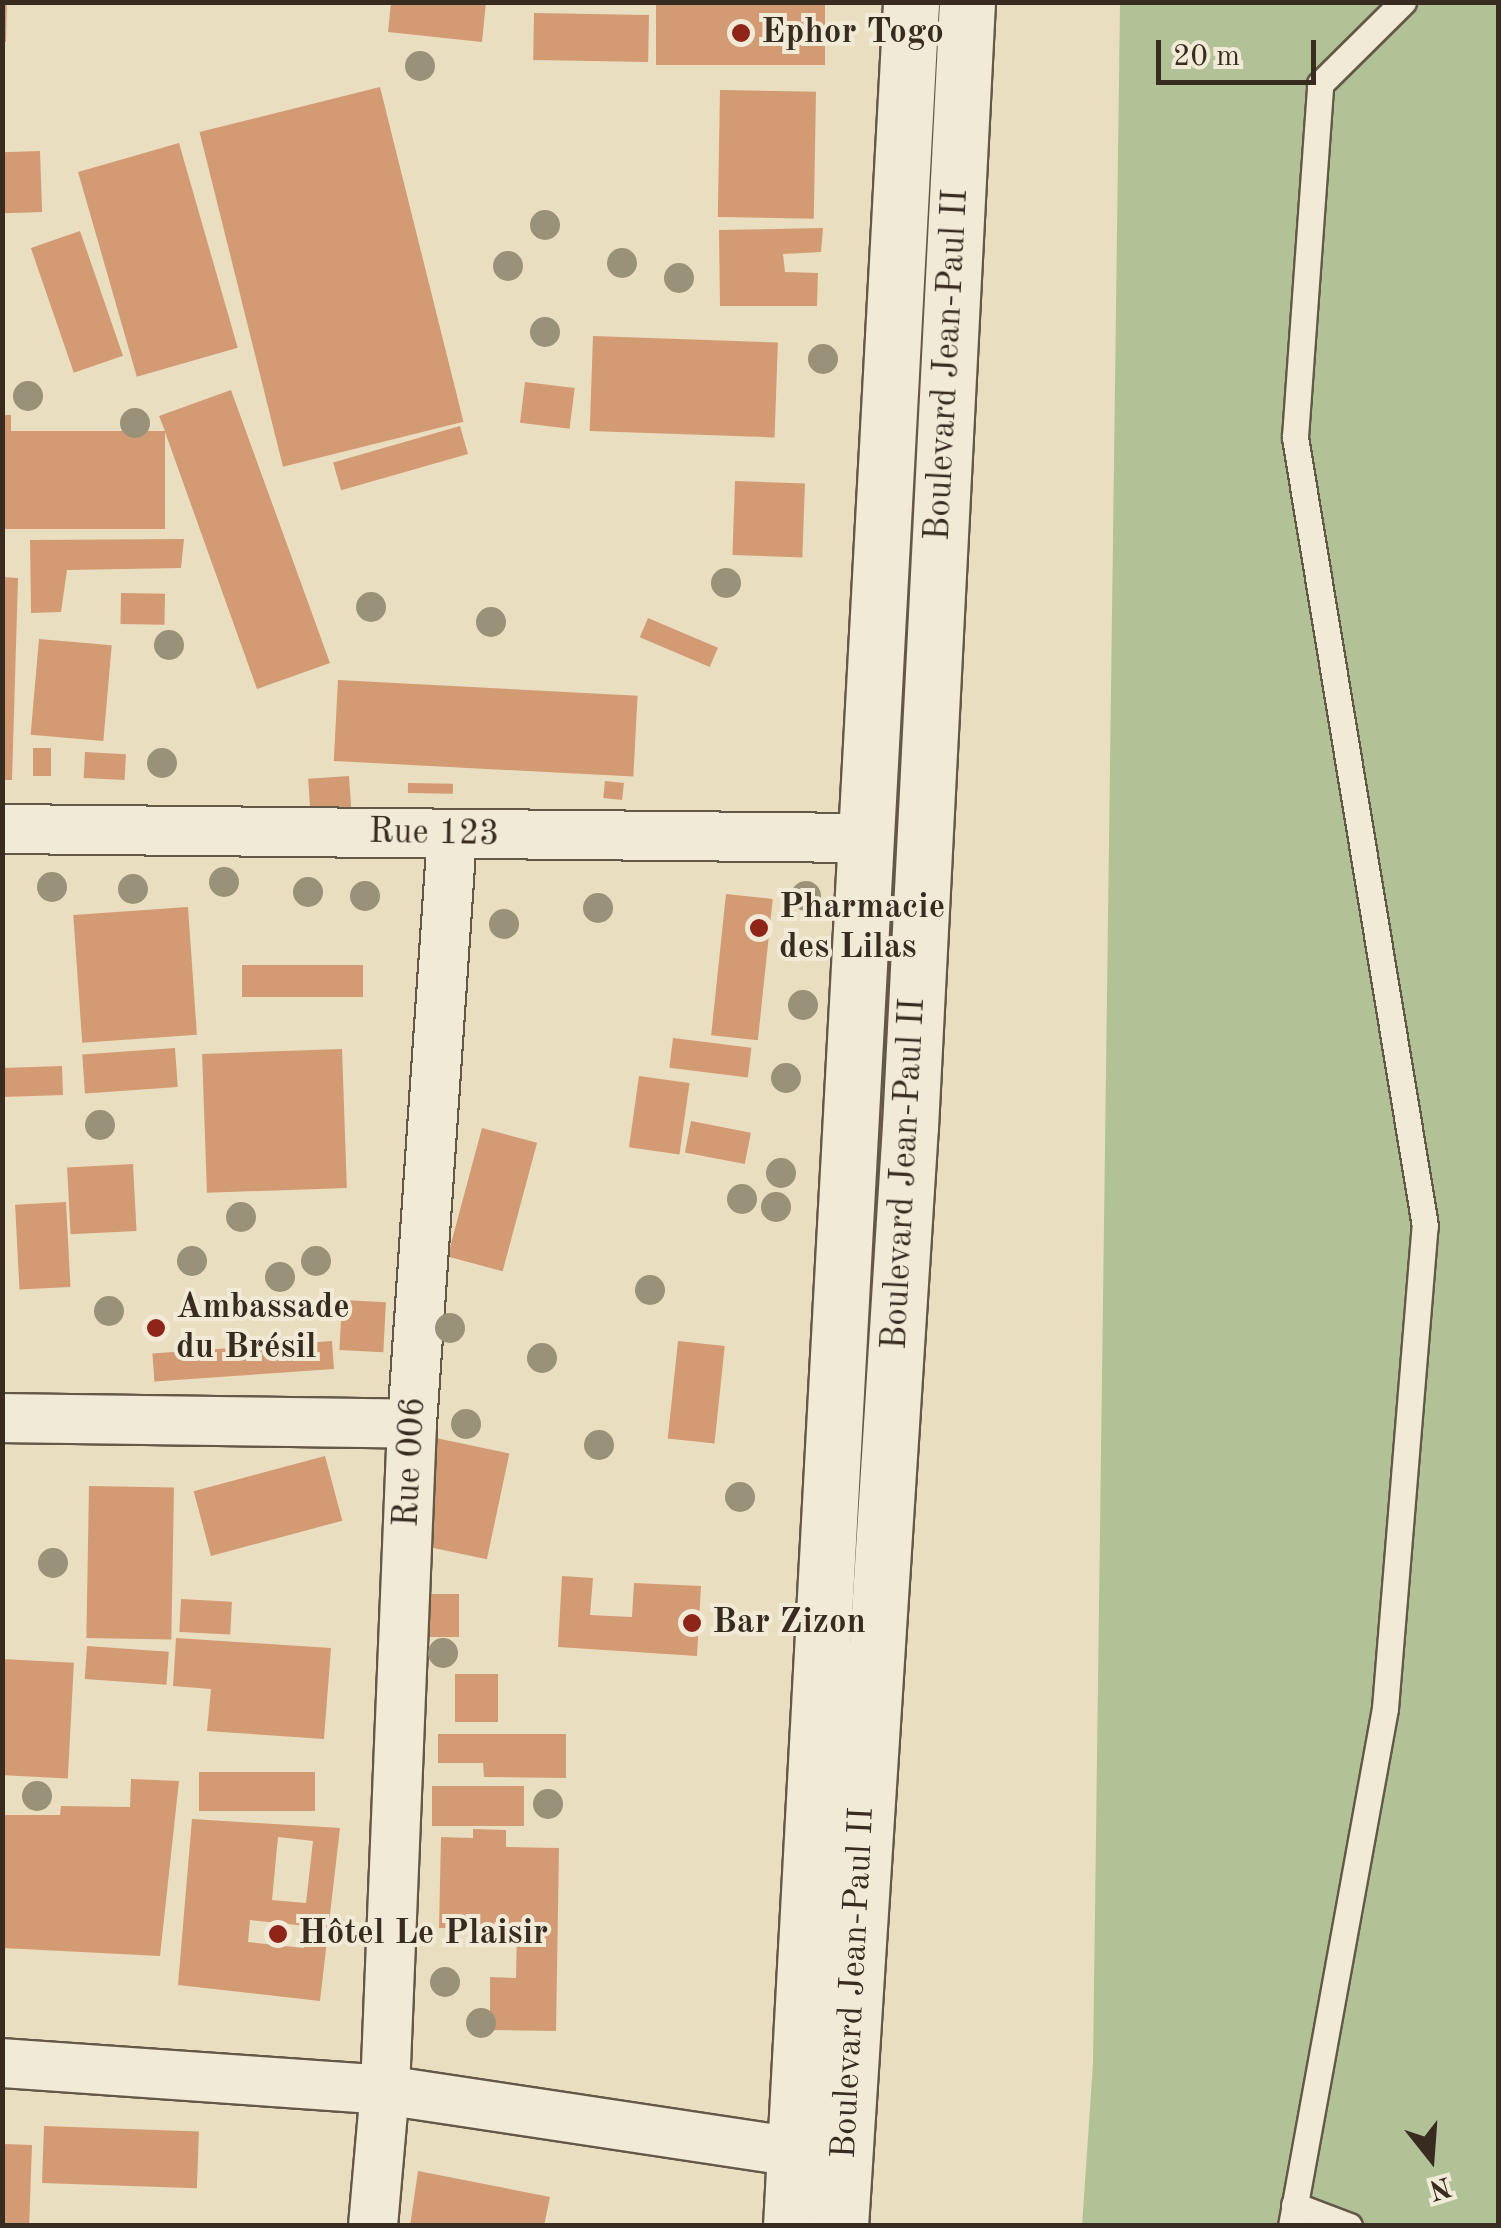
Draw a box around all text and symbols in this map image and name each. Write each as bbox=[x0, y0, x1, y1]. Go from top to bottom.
place label: Ephor Togo bbox=[761, 12, 944, 54]
scale bar bbox=[1161, 20, 1321, 82]
marker: Ephor Togo bbox=[730, 22, 752, 44]
text: 20 m bbox=[1173, 42, 1240, 72]
street label: Boulevard Jean-Paul II bbox=[918, 188, 978, 542]
street label: Rue 123 bbox=[368, 812, 500, 856]
place label: Pharmacie des Lilas bbox=[779, 887, 945, 969]
marker: Pharmacie des Lilas bbox=[748, 917, 770, 939]
street label: Boulevard Jean-Paul II bbox=[875, 997, 935, 1351]
place label: Ambassade du Brésil bbox=[176, 1287, 350, 1369]
marker: Ambassade du Brésil bbox=[145, 1317, 167, 1339]
street label: Rue 006 bbox=[387, 1396, 435, 1528]
place label: Bar Zizon bbox=[712, 1602, 866, 1644]
marker: Bar Zizon bbox=[681, 1612, 703, 1634]
street label: Boulevard Jean-Paul II bbox=[824, 1806, 884, 2160]
place label: Hôtel Le Plaisir bbox=[298, 1913, 548, 1955]
marker: Hôtel Le Plaisir bbox=[267, 1923, 289, 1945]
north arrow bbox=[1381, 2108, 1481, 2208]
text: N bbox=[1425, 2170, 1454, 2203]

